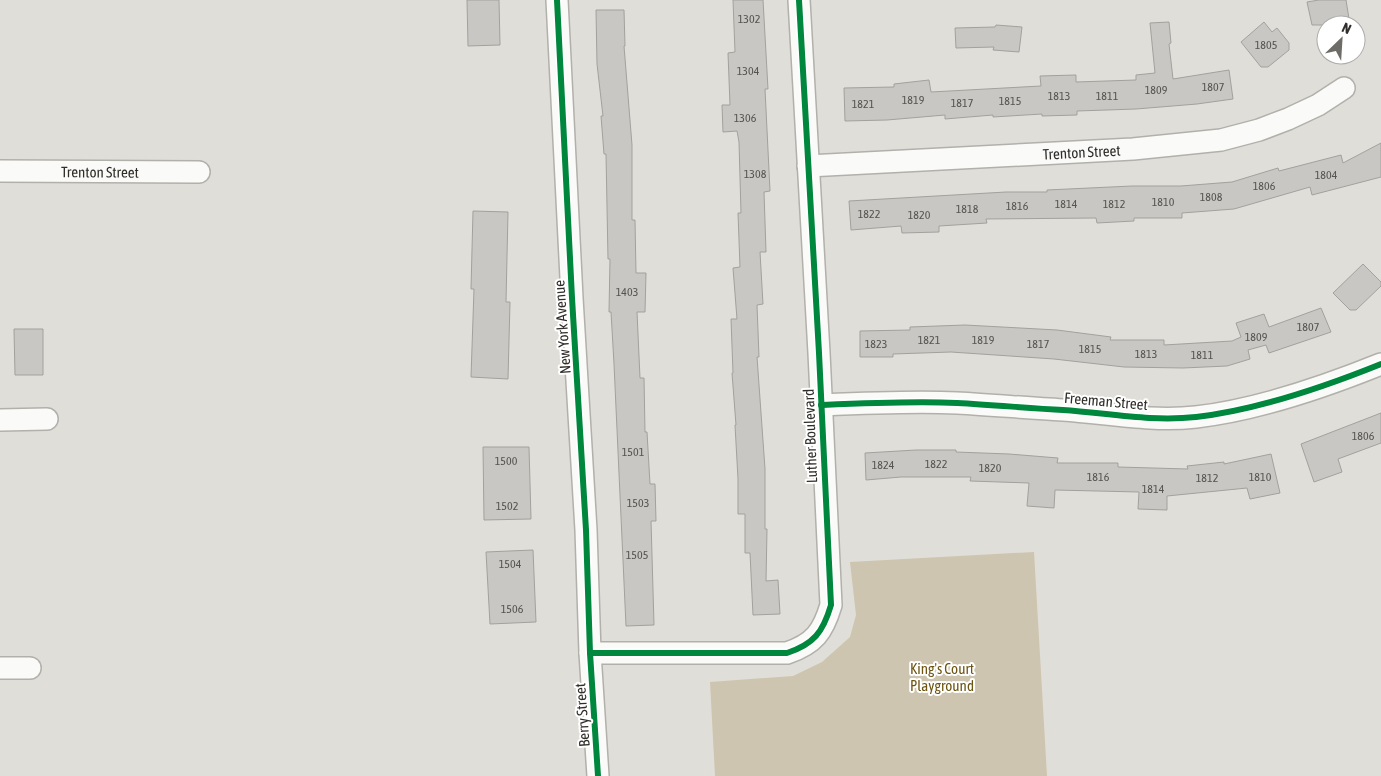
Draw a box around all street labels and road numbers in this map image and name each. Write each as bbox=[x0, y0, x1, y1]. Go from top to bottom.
street label: Trenton Street bbox=[1042, 141, 1121, 162]
street label: Trenton Street bbox=[61, 163, 139, 180]
street label: New York Avenue bbox=[550, 279, 574, 374]
street label: Luther Boulevard bbox=[800, 389, 820, 483]
street label: Freeman Street bbox=[1064, 389, 1148, 413]
street label: Berry Street bbox=[571, 683, 593, 747]

